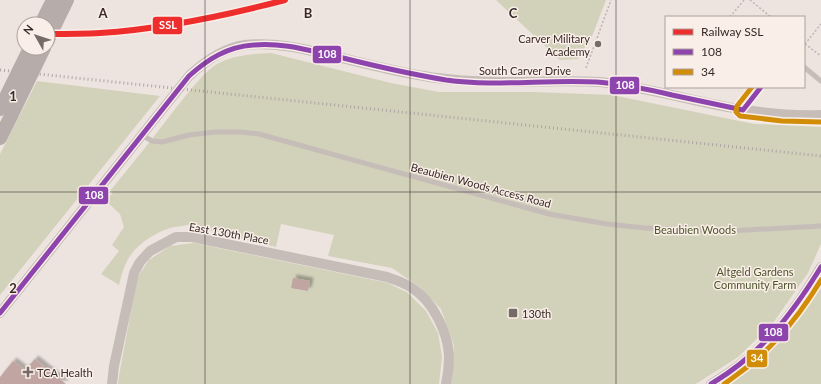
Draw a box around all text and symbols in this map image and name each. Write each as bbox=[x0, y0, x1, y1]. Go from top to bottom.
text: A bbox=[97, 5, 108, 21]
text: B bbox=[304, 5, 313, 21]
text: C bbox=[509, 5, 518, 21]
north arrow bbox=[16, 16, 56, 56]
line badge: SSL bbox=[152, 16, 183, 35]
legend bbox=[665, 16, 805, 88]
text: SSL bbox=[159, 18, 177, 31]
text: N bbox=[20, 22, 36, 37]
text: Railway SSL bbox=[701, 24, 763, 39]
place label: Carver Military Academy bbox=[518, 32, 590, 58]
marker: Carver Military Academy bbox=[593, 39, 603, 49]
text: 108 bbox=[701, 44, 722, 59]
line badge: 108 bbox=[312, 45, 342, 64]
text: 108 bbox=[317, 47, 337, 60]
street label: South Carver Drive bbox=[479, 64, 571, 77]
text: 34 bbox=[701, 64, 715, 79]
line badge: 108 bbox=[609, 76, 640, 95]
text: 108 bbox=[615, 78, 635, 91]
text: 1 bbox=[9, 88, 17, 104]
street label: Beaubien Woods Access Road bbox=[409, 160, 553, 210]
line badge: 108 bbox=[78, 186, 109, 205]
text: 108 bbox=[84, 188, 104, 201]
street label: East 130th Place bbox=[188, 220, 270, 246]
park label: Beaubien Woods bbox=[654, 223, 736, 236]
park label: Altgeld Gardens Community Farm bbox=[714, 265, 796, 291]
text: 2 bbox=[9, 280, 17, 296]
marker: 130th bbox=[507, 307, 519, 319]
place label: 130th bbox=[522, 307, 551, 320]
line badge: 108 bbox=[758, 323, 789, 342]
text: 108 bbox=[763, 325, 783, 338]
line badge: 34 bbox=[746, 349, 768, 368]
text: 34 bbox=[751, 351, 764, 364]
marker: TCA Health bbox=[22, 366, 34, 378]
place label: TCA Health bbox=[37, 366, 93, 379]

